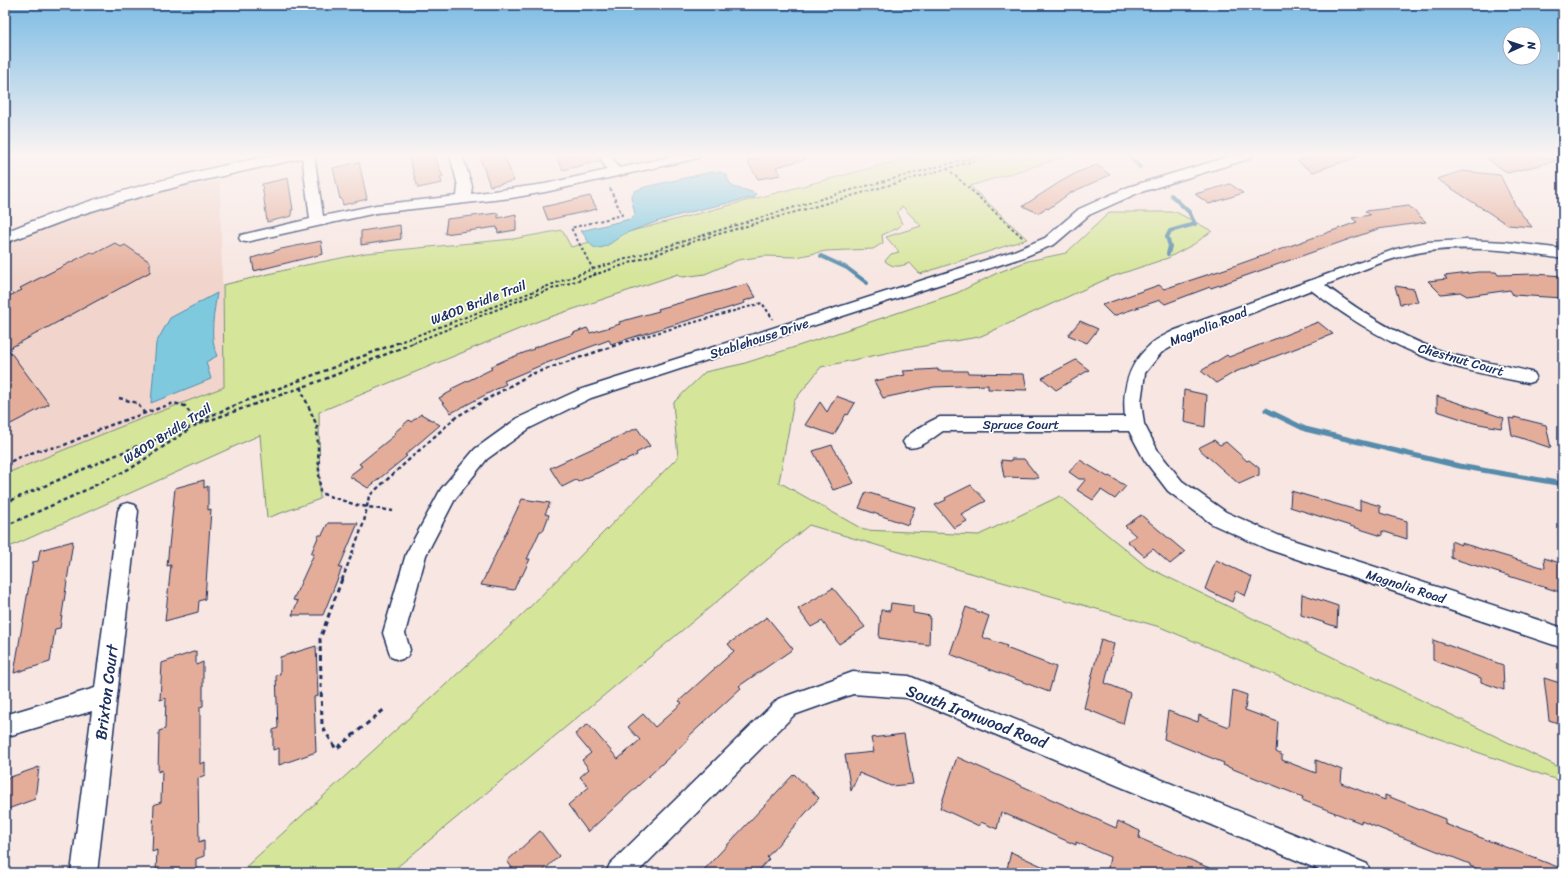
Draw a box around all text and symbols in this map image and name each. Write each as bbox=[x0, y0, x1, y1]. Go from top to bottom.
north arrow bbox=[1502, 26, 1542, 66]
text: N bbox=[1522, 40, 1541, 50]
street label: W&OD Bridle Trail bbox=[427, 274, 530, 331]
street label: Magnolia Road bbox=[1166, 300, 1252, 353]
street label: Stablehouse Drive bbox=[706, 311, 812, 365]
street label: Chestnut Court bbox=[1415, 336, 1507, 383]
street label: W&OD Bridle Trail bbox=[118, 397, 216, 470]
street label: Spruce Court bbox=[983, 413, 1060, 436]
street label: Magnolia Road bbox=[1363, 563, 1450, 610]
street label: Brixton Court bbox=[86, 642, 127, 742]
street label: South Ironwood Road bbox=[902, 676, 1053, 757]

